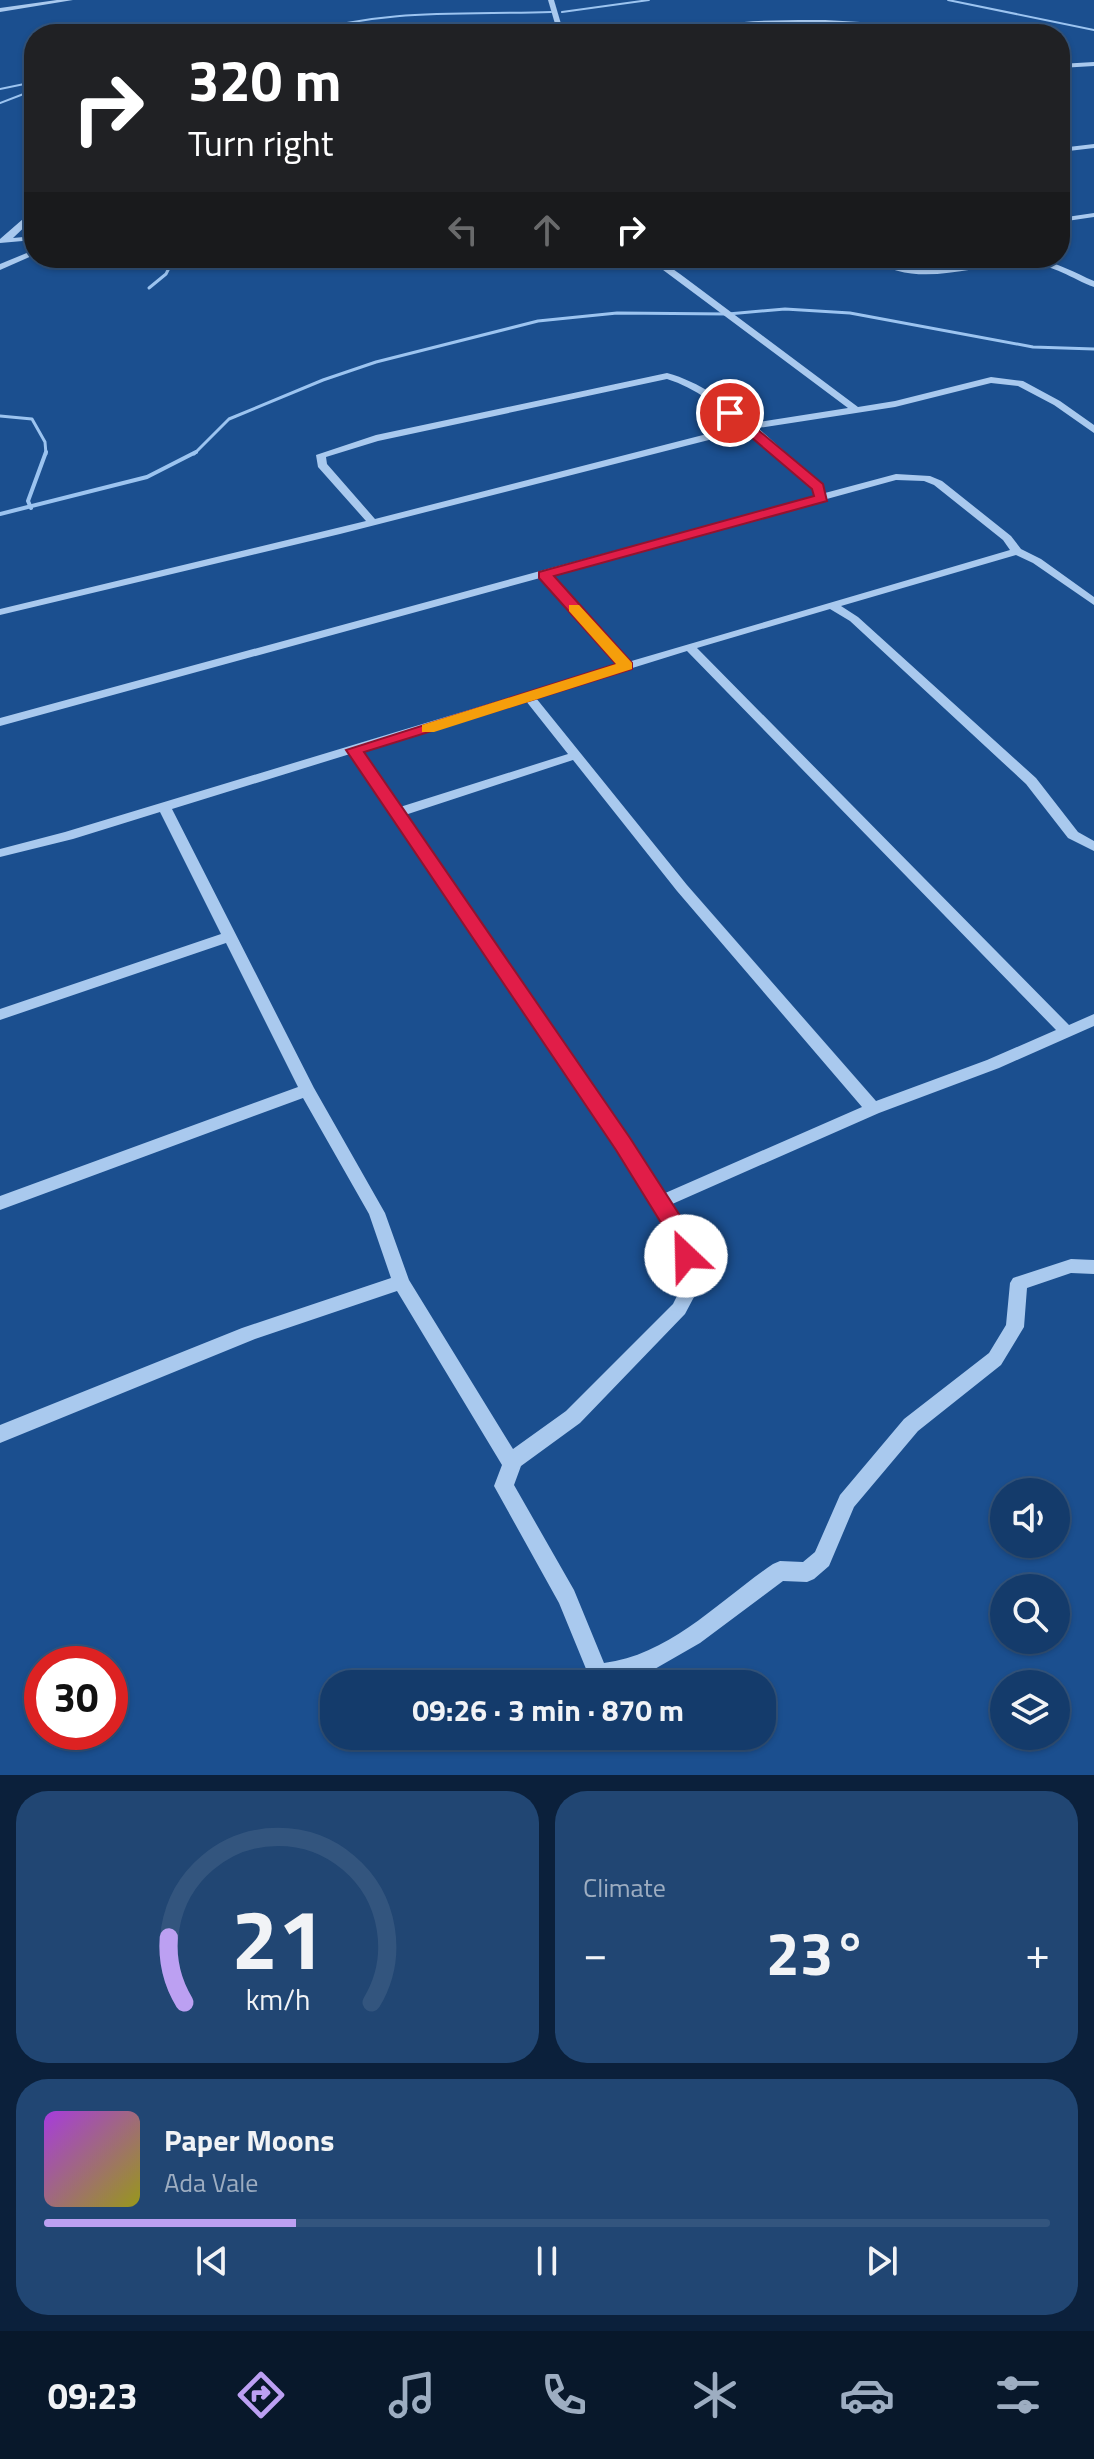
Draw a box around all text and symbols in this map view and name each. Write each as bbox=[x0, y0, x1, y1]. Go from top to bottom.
text: 320 m bbox=[188, 38, 341, 123]
icon: right bbox=[56, 56, 160, 160]
text: Turn right bbox=[188, 115, 333, 170]
icon: left bbox=[441, 208, 485, 252]
icon: ahead bbox=[525, 208, 569, 252]
icon: right bbox=[609, 208, 653, 252]
pin bbox=[696, 379, 764, 447]
icon: arrive bbox=[708, 391, 752, 435]
position arrow bbox=[644, 1214, 728, 1298]
map controls bbox=[990, 1478, 1070, 1750]
button: sound bbox=[990, 1478, 1070, 1558]
button: search bbox=[990, 1574, 1070, 1654]
speed limit sign: 30 bbox=[24, 1646, 128, 1750]
button: layers bbox=[990, 1670, 1070, 1750]
text: 09:26 · 3 min · 870 m bbox=[412, 1687, 684, 1733]
text: Climate bbox=[583, 1868, 666, 1907]
text: 21 bbox=[231, 1875, 324, 2001]
text: 23° bbox=[766, 1907, 867, 1998]
text: − bbox=[583, 1919, 608, 1986]
text: + bbox=[1025, 1919, 1050, 1986]
text: km/h bbox=[245, 1978, 310, 2021]
text: Paper Moons bbox=[164, 2117, 334, 2163]
text: Ada Vale bbox=[164, 2163, 258, 2202]
icon: previous bbox=[190, 2239, 234, 2283]
icon: pause bbox=[525, 2239, 569, 2283]
icon: next bbox=[860, 2239, 904, 2283]
icon: directions bbox=[233, 2367, 289, 2423]
icon: music bbox=[384, 2367, 440, 2423]
icon: phone bbox=[536, 2367, 592, 2423]
icon: climate bbox=[687, 2367, 743, 2423]
icon: car bbox=[839, 2367, 895, 2423]
icon: filters bbox=[990, 2367, 1046, 2423]
text: 09:23 bbox=[48, 2368, 138, 2423]

